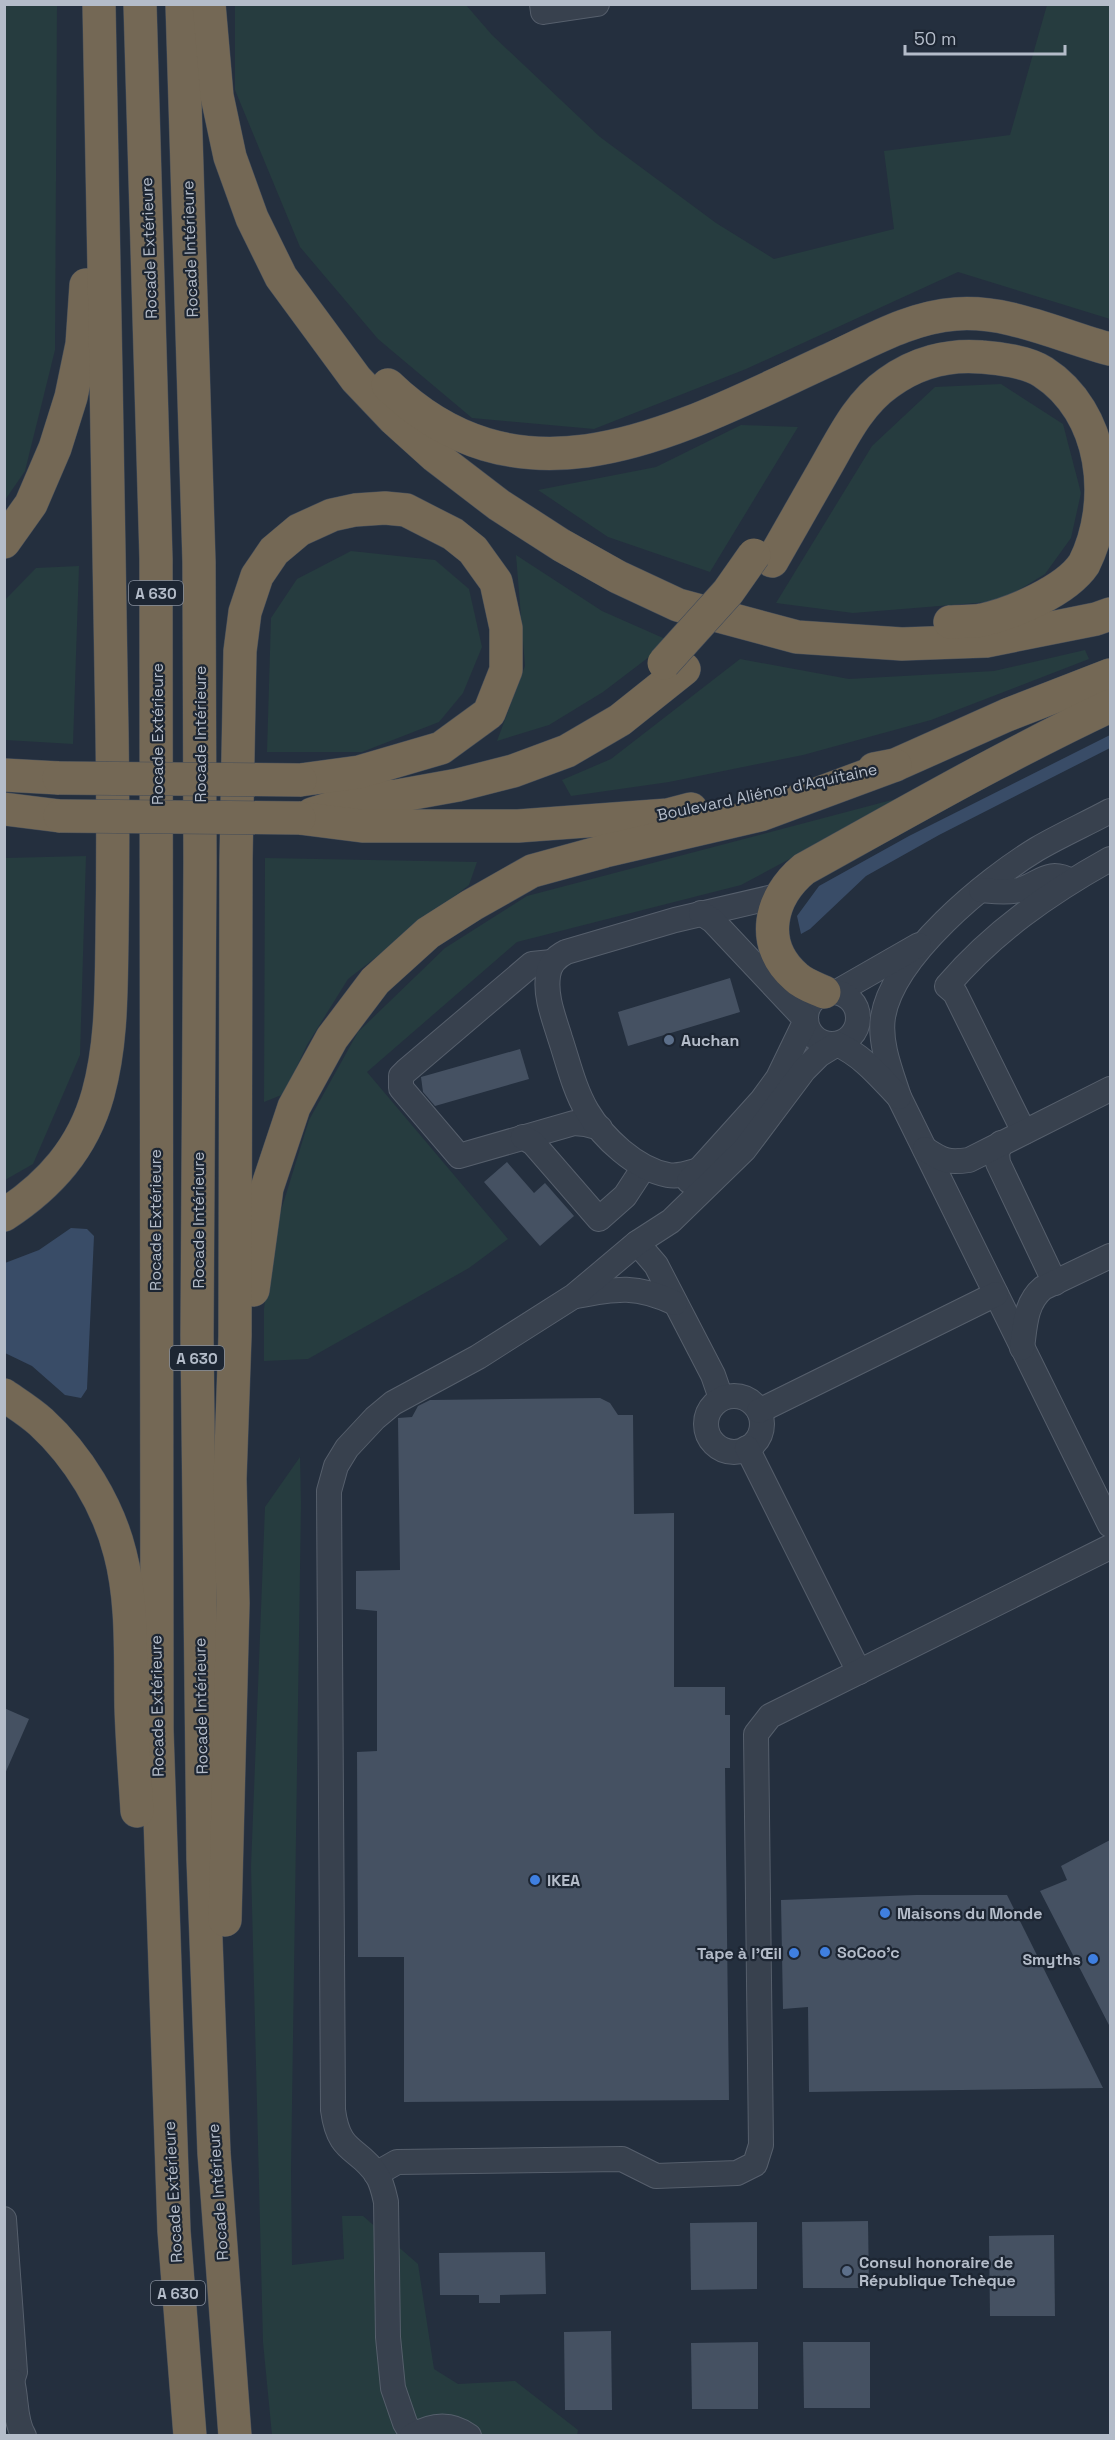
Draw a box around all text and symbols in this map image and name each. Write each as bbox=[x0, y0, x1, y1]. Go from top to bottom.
scale bar bbox=[905, 18, 1066, 56]
text: 50 m bbox=[914, 27, 956, 50]
street label: Rocade Extérieure bbox=[136, 177, 162, 319]
street label: Rocade Intérieure bbox=[177, 180, 203, 318]
road number: A 630 bbox=[129, 581, 183, 605]
street label: Rocade Extérieure bbox=[147, 663, 168, 805]
street label: Rocade Intérieure bbox=[190, 666, 211, 802]
street label: Boulevard Aliénor d'Aquitaine bbox=[655, 758, 879, 826]
place label: Auchan bbox=[681, 1030, 739, 1051]
marker: Auchan bbox=[662, 1033, 676, 1047]
street label: Rocade Extérieure bbox=[145, 1149, 166, 1291]
street label: Rocade Intérieure bbox=[188, 1152, 209, 1288]
road number: A 630 bbox=[170, 1346, 224, 1370]
street label: Rocade Extérieure bbox=[145, 1635, 169, 1777]
street label: Rocade Intérieure bbox=[189, 1637, 213, 1775]
place label: IKEA bbox=[547, 1870, 580, 1891]
marker: IKEA bbox=[528, 1873, 542, 1887]
place label: Maisons du Monde bbox=[897, 1903, 1042, 1924]
marker: Maisons du Monde bbox=[878, 1906, 892, 1920]
place label: SoCoo'c bbox=[837, 1942, 900, 1963]
place label: Tape à l'Œil bbox=[697, 1943, 782, 1964]
marker: SoCoo'c bbox=[818, 1945, 832, 1959]
marker: Tape à l'Œil bbox=[787, 1946, 801, 1960]
place label: Smyths bbox=[1022, 1949, 1081, 1970]
marker: Smyths bbox=[1086, 1952, 1100, 1966]
street label: Rocade Extérieure bbox=[159, 2121, 187, 2263]
street label: Rocade Intérieure bbox=[203, 2123, 233, 2261]
place label: Consul honoraire de République Tchèque bbox=[859, 2252, 1016, 2291]
marker: Consul honoraire de République Tchèque bbox=[840, 2264, 854, 2278]
road number: A 630 bbox=[151, 2281, 205, 2305]

